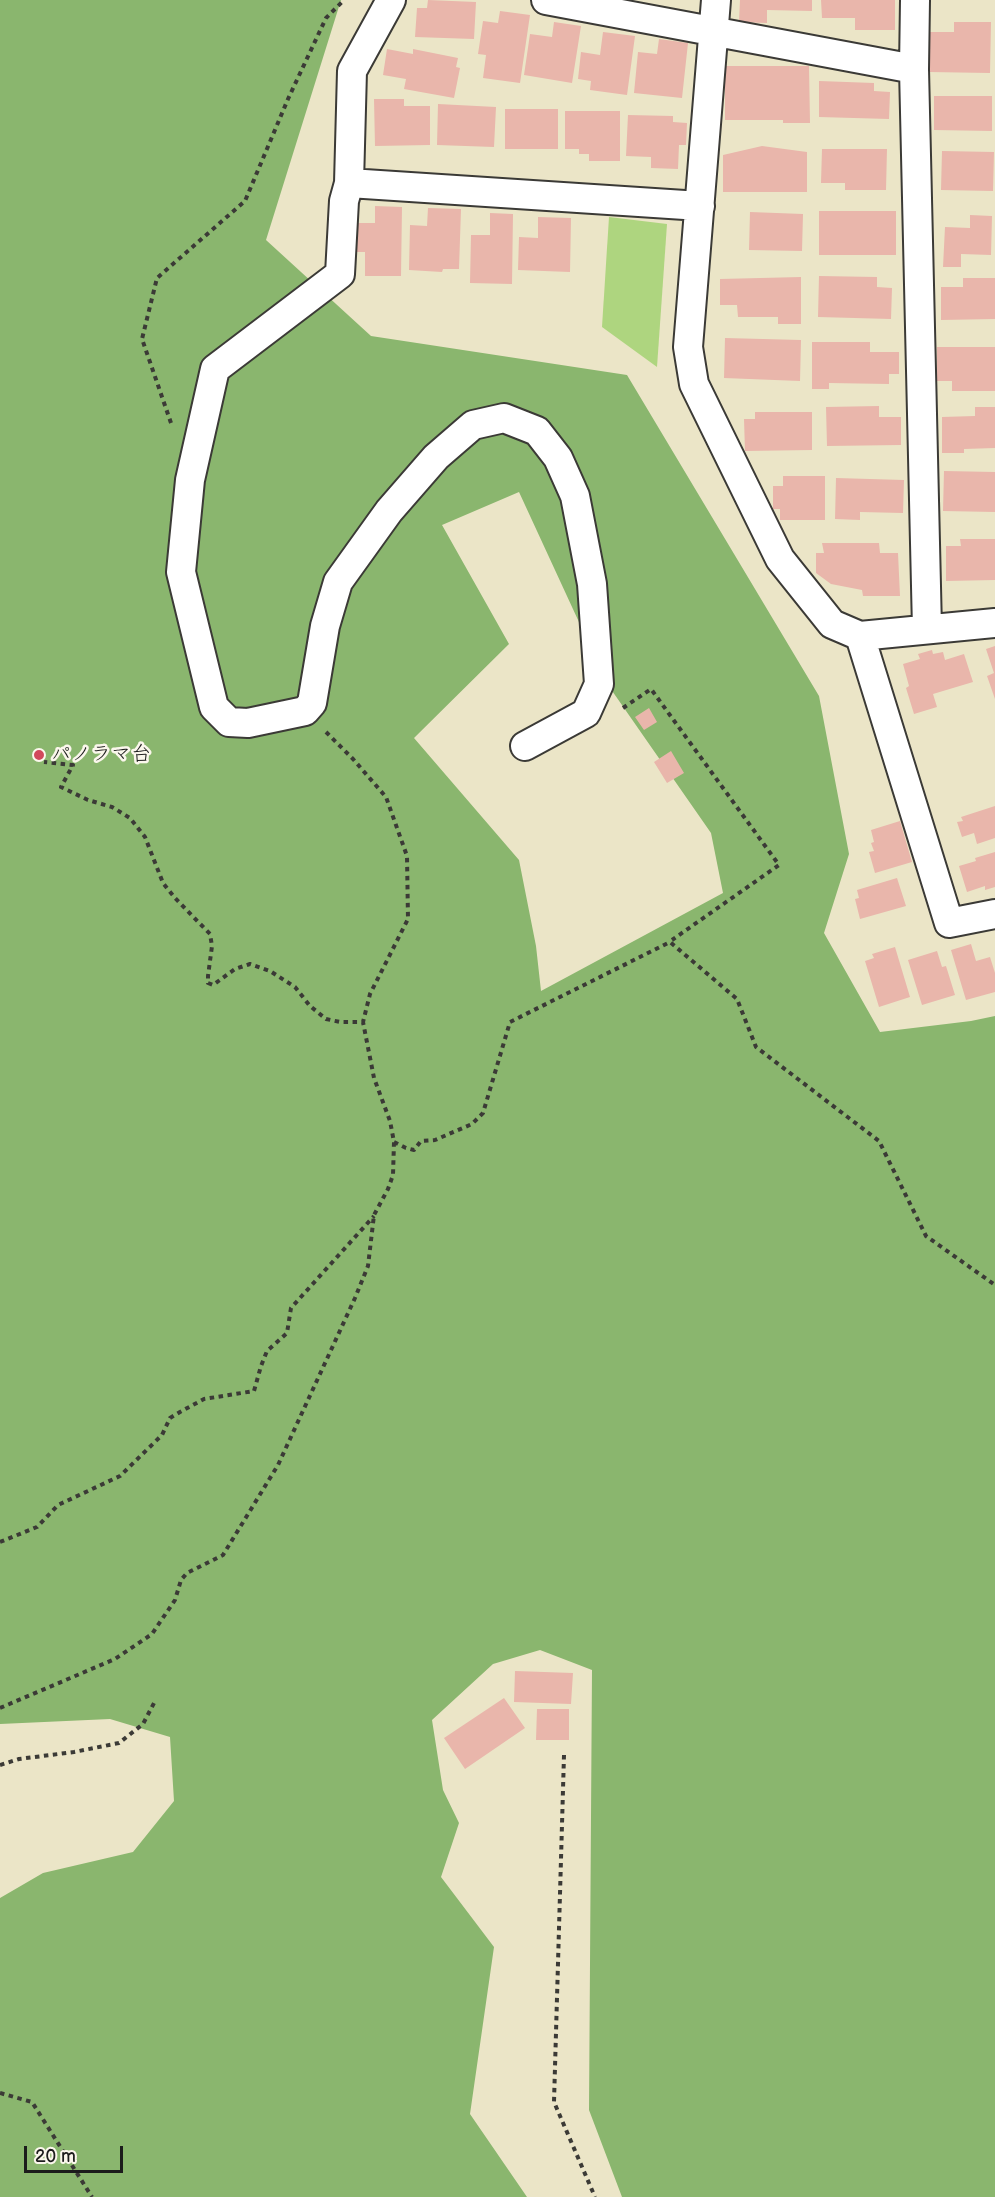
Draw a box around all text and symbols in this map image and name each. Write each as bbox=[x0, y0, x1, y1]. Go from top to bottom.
place label: パノラマ台 bbox=[51, 743, 151, 767]
marker: パノラマ台 bbox=[32, 748, 46, 762]
scale bar bbox=[27, 2134, 126, 2172]
text: 20 m bbox=[35, 2146, 76, 2167]

